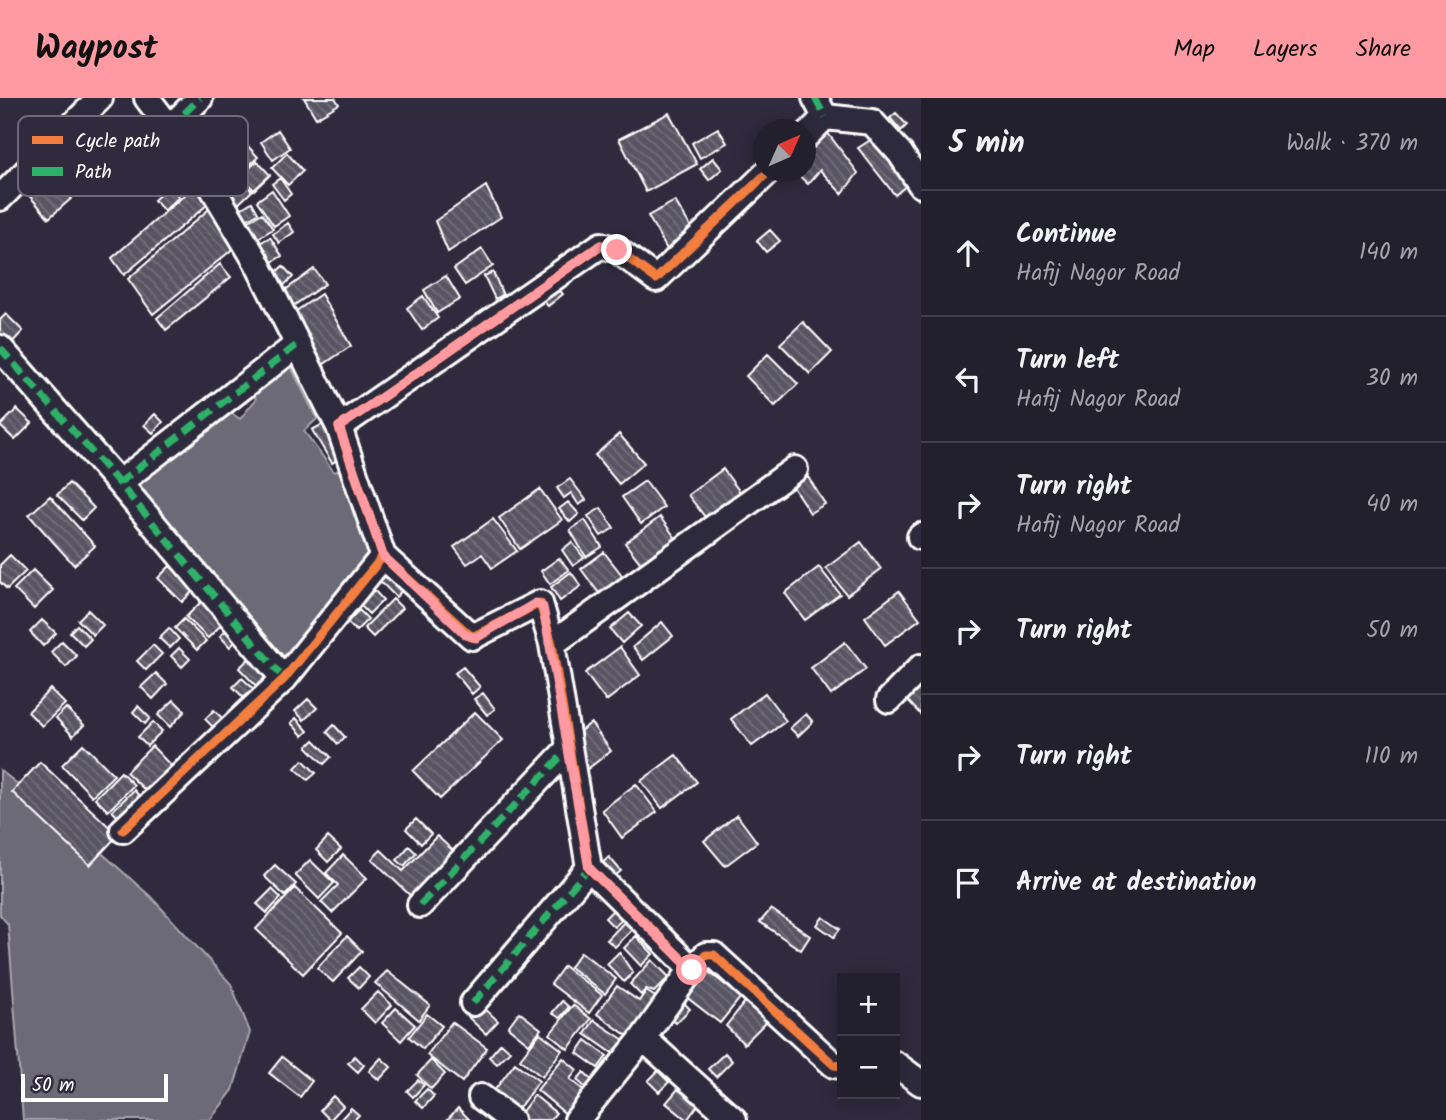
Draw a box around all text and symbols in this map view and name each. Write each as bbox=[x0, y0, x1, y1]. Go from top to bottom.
text: Waypost bbox=[35, 23, 158, 76]
text: Map bbox=[1173, 30, 1215, 69]
text: Layers bbox=[1253, 30, 1317, 69]
text: Share bbox=[1355, 30, 1411, 69]
legend bbox=[18, 116, 248, 196]
north arrow bbox=[753, 119, 816, 182]
text: 5 min bbox=[949, 120, 1025, 168]
text: Walk · 370 m bbox=[1286, 126, 1418, 162]
text: Cycle path bbox=[75, 127, 160, 157]
text: Path bbox=[75, 158, 112, 188]
text: Continue bbox=[1016, 214, 1117, 256]
route end bbox=[601, 234, 632, 265]
icon: ahead bbox=[949, 234, 987, 272]
text: 140 m bbox=[1359, 235, 1418, 271]
text: Hafij Nagor Road bbox=[1016, 256, 1180, 292]
text: Turn left bbox=[1016, 340, 1119, 382]
icon: left bbox=[949, 360, 987, 398]
text: 30 m bbox=[1366, 361, 1418, 397]
text: Hafij Nagor Road bbox=[1016, 382, 1180, 418]
text: Turn right bbox=[1016, 466, 1132, 508]
icon: right bbox=[949, 486, 987, 524]
text: 40 m bbox=[1366, 487, 1418, 523]
text: Hafij Nagor Road bbox=[1016, 508, 1180, 544]
text: Turn right bbox=[1016, 610, 1132, 652]
icon: right bbox=[949, 612, 987, 650]
text: 50 m bbox=[1367, 613, 1418, 649]
text: Turn right bbox=[1016, 736, 1132, 778]
icon: right bbox=[949, 738, 987, 776]
text: 110 m bbox=[1365, 739, 1418, 775]
text: Arrive at destination bbox=[1016, 862, 1256, 904]
icon: arrive bbox=[949, 864, 987, 902]
route start bbox=[676, 954, 707, 985]
map controls bbox=[837, 973, 900, 1099]
button: + bbox=[837, 973, 900, 1036]
button: − bbox=[837, 1036, 900, 1099]
scale bar bbox=[21, 1071, 168, 1103]
text: 50 m bbox=[32, 1071, 74, 1101]

